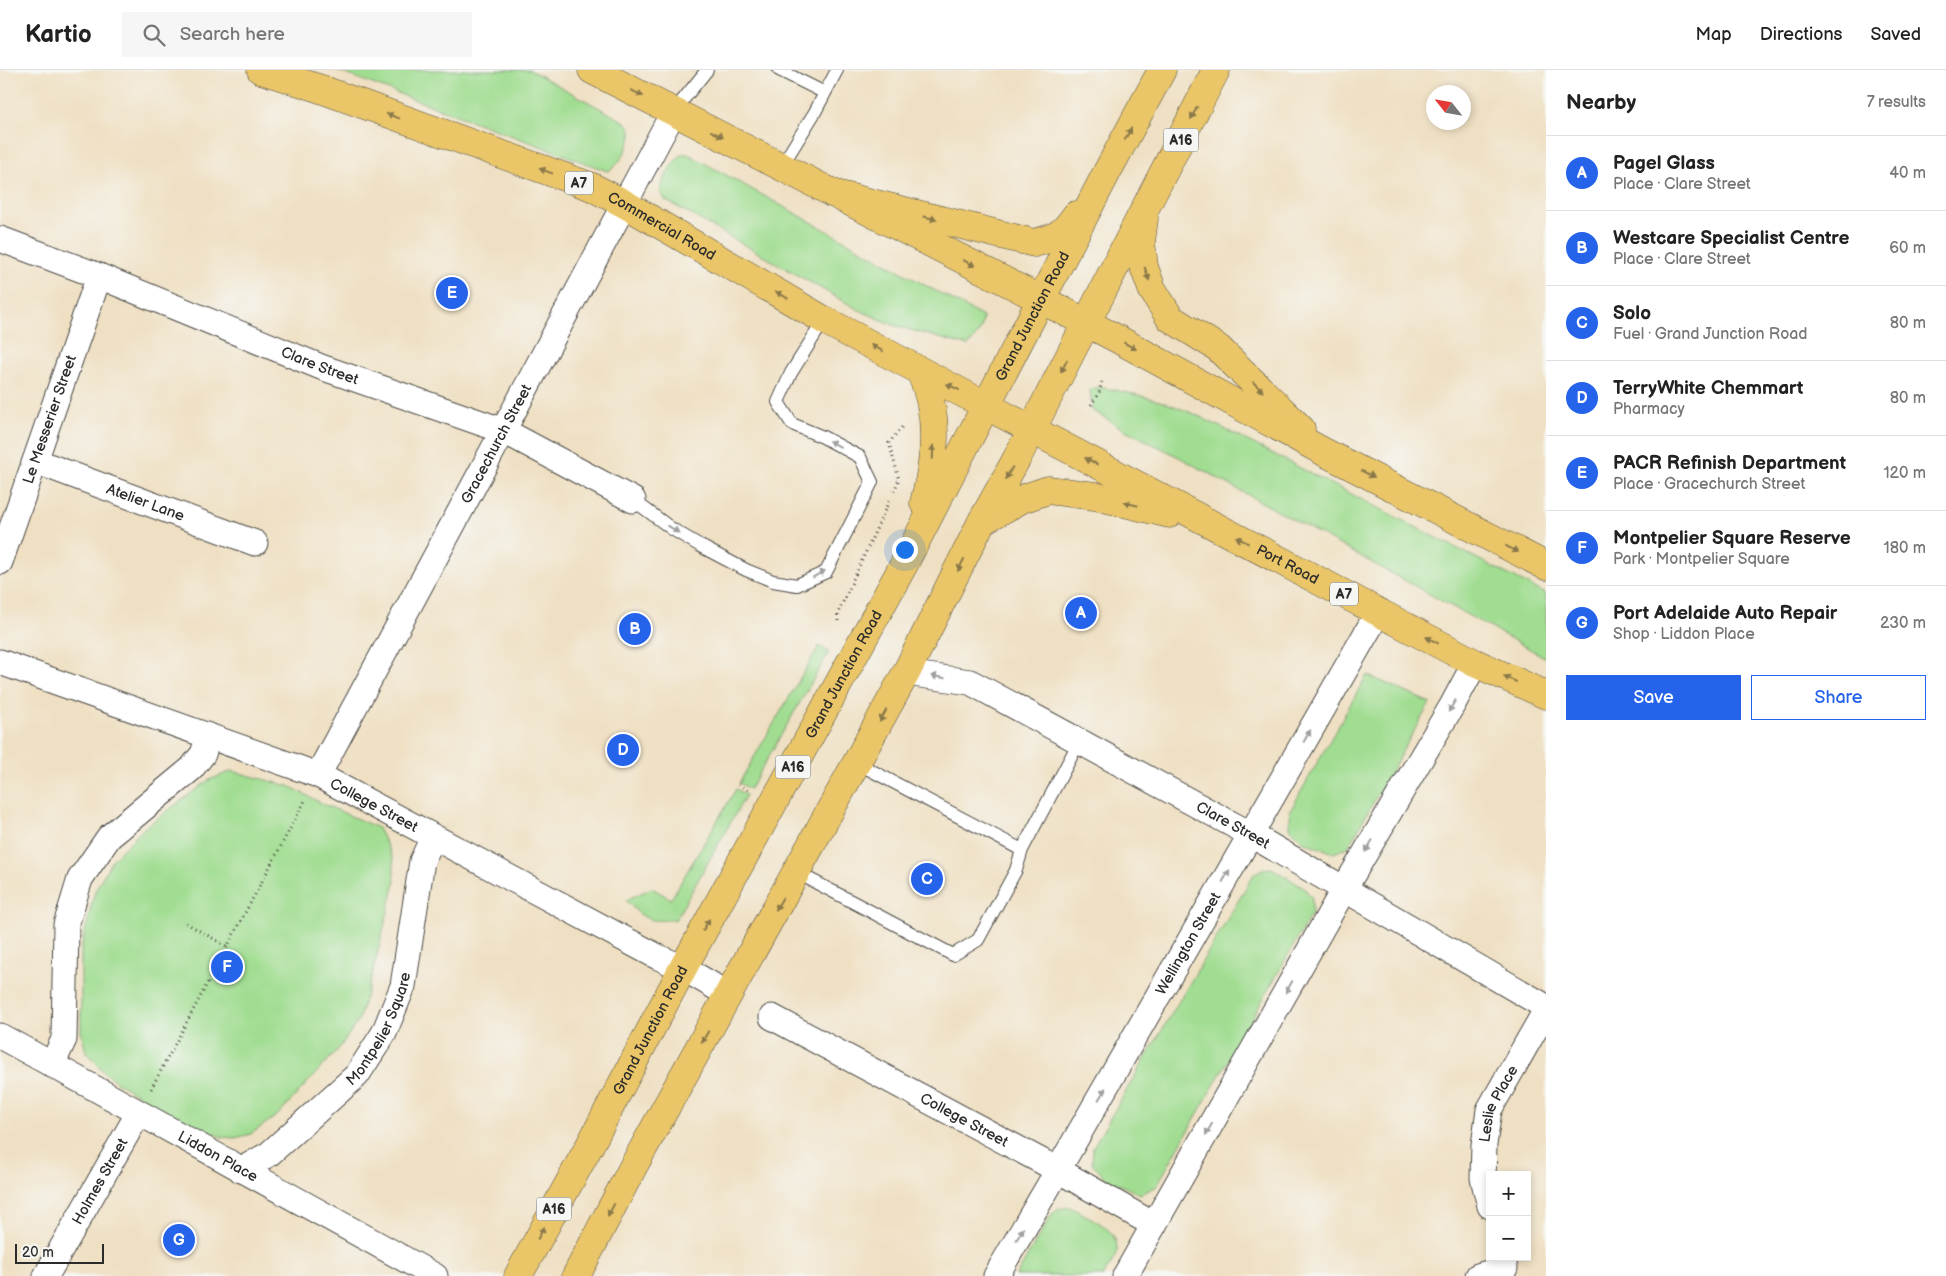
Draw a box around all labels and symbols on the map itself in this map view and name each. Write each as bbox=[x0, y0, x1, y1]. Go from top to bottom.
north arrow bbox=[1426, 85, 1471, 130]
one-way arrow bbox=[630, 89, 644, 97]
one-way arrow bbox=[1190, 106, 1198, 121]
one-way arrow bbox=[385, 112, 400, 120]
one-way arrow bbox=[1124, 126, 1132, 141]
road number: A16 bbox=[1164, 128, 1198, 152]
one-way arrow bbox=[710, 130, 724, 138]
one-way arrow bbox=[538, 167, 553, 175]
road number: A7 bbox=[565, 172, 593, 195]
street label: Commercial Road bbox=[604, 188, 719, 265]
one-way arrow bbox=[923, 214, 938, 222]
street label: Grand Junction Road bbox=[991, 248, 1074, 384]
one-way arrow bbox=[962, 259, 976, 267]
one-way arrow bbox=[1144, 267, 1151, 282]
pin: E bbox=[436, 274, 468, 312]
one-way arrow bbox=[775, 291, 789, 300]
one-way arrow bbox=[1123, 341, 1136, 350]
street label: Clare Street bbox=[278, 343, 361, 389]
one-way arrow bbox=[869, 344, 884, 352]
street label: Le Messerier Street bbox=[19, 352, 81, 486]
one-way arrow bbox=[1060, 359, 1068, 373]
street label: Gracechurch Street bbox=[457, 381, 536, 507]
one-way arrow bbox=[1252, 381, 1264, 393]
one-way arrow bbox=[946, 383, 960, 391]
one-way arrow bbox=[828, 440, 842, 448]
one-way arrow bbox=[929, 443, 937, 459]
one-way arrow bbox=[1084, 457, 1099, 465]
one-way arrow bbox=[1005, 466, 1014, 479]
one-way arrow bbox=[1360, 470, 1375, 478]
street label: Atelier Lane bbox=[104, 480, 187, 526]
one-way arrow bbox=[1123, 500, 1138, 508]
one-way arrow bbox=[666, 524, 680, 534]
one-way arrow bbox=[1234, 536, 1249, 544]
your location bbox=[892, 537, 918, 563]
street label: Port Road bbox=[1253, 541, 1322, 589]
one-way arrow bbox=[1505, 545, 1519, 553]
one-way arrow bbox=[957, 557, 965, 572]
one-way arrow bbox=[812, 570, 827, 578]
road number: A7 bbox=[1330, 582, 1358, 606]
pin: A bbox=[1065, 594, 1097, 632]
street label: Grand Junction Road bbox=[801, 607, 887, 742]
pin: B bbox=[619, 610, 651, 648]
one-way arrow bbox=[1425, 636, 1439, 644]
one-way arrow bbox=[930, 672, 946, 680]
one-way arrow bbox=[1503, 675, 1518, 684]
one-way arrow bbox=[1448, 699, 1456, 713]
one-way arrow bbox=[879, 709, 887, 723]
one-way arrow bbox=[1303, 729, 1312, 742]
pin: D bbox=[607, 731, 639, 769]
road number: A16 bbox=[776, 756, 810, 779]
street label: College Street bbox=[326, 774, 421, 837]
street label: Clare Street bbox=[1193, 797, 1273, 854]
one-way arrow bbox=[1365, 839, 1374, 852]
pin: C bbox=[911, 860, 943, 898]
one-way arrow bbox=[1222, 869, 1230, 884]
street label: Wellington Street bbox=[1152, 889, 1226, 998]
one-way arrow bbox=[775, 897, 783, 912]
one-way arrow bbox=[702, 918, 710, 932]
pin: F bbox=[211, 948, 243, 986]
street label: Grand Junction Road bbox=[609, 963, 692, 1098]
street label: Montpelier Square bbox=[342, 971, 415, 1090]
one-way arrow bbox=[1284, 980, 1293, 994]
one-way arrow bbox=[701, 1031, 710, 1044]
street label: Leslie Place bbox=[1476, 1062, 1522, 1144]
one-way arrow bbox=[1098, 1086, 1106, 1101]
street label: College Street bbox=[917, 1089, 1012, 1152]
one-way arrow bbox=[1204, 1122, 1213, 1135]
street label: Liddon Place bbox=[174, 1127, 261, 1186]
street label: Holmes Street bbox=[68, 1134, 133, 1228]
road number: A16 bbox=[536, 1198, 572, 1220]
one-way arrow bbox=[607, 1202, 615, 1217]
pin: G bbox=[163, 1221, 195, 1259]
one-way arrow bbox=[537, 1226, 545, 1241]
one-way arrow bbox=[1016, 1228, 1025, 1241]
scale bar bbox=[15, 1241, 104, 1264]

